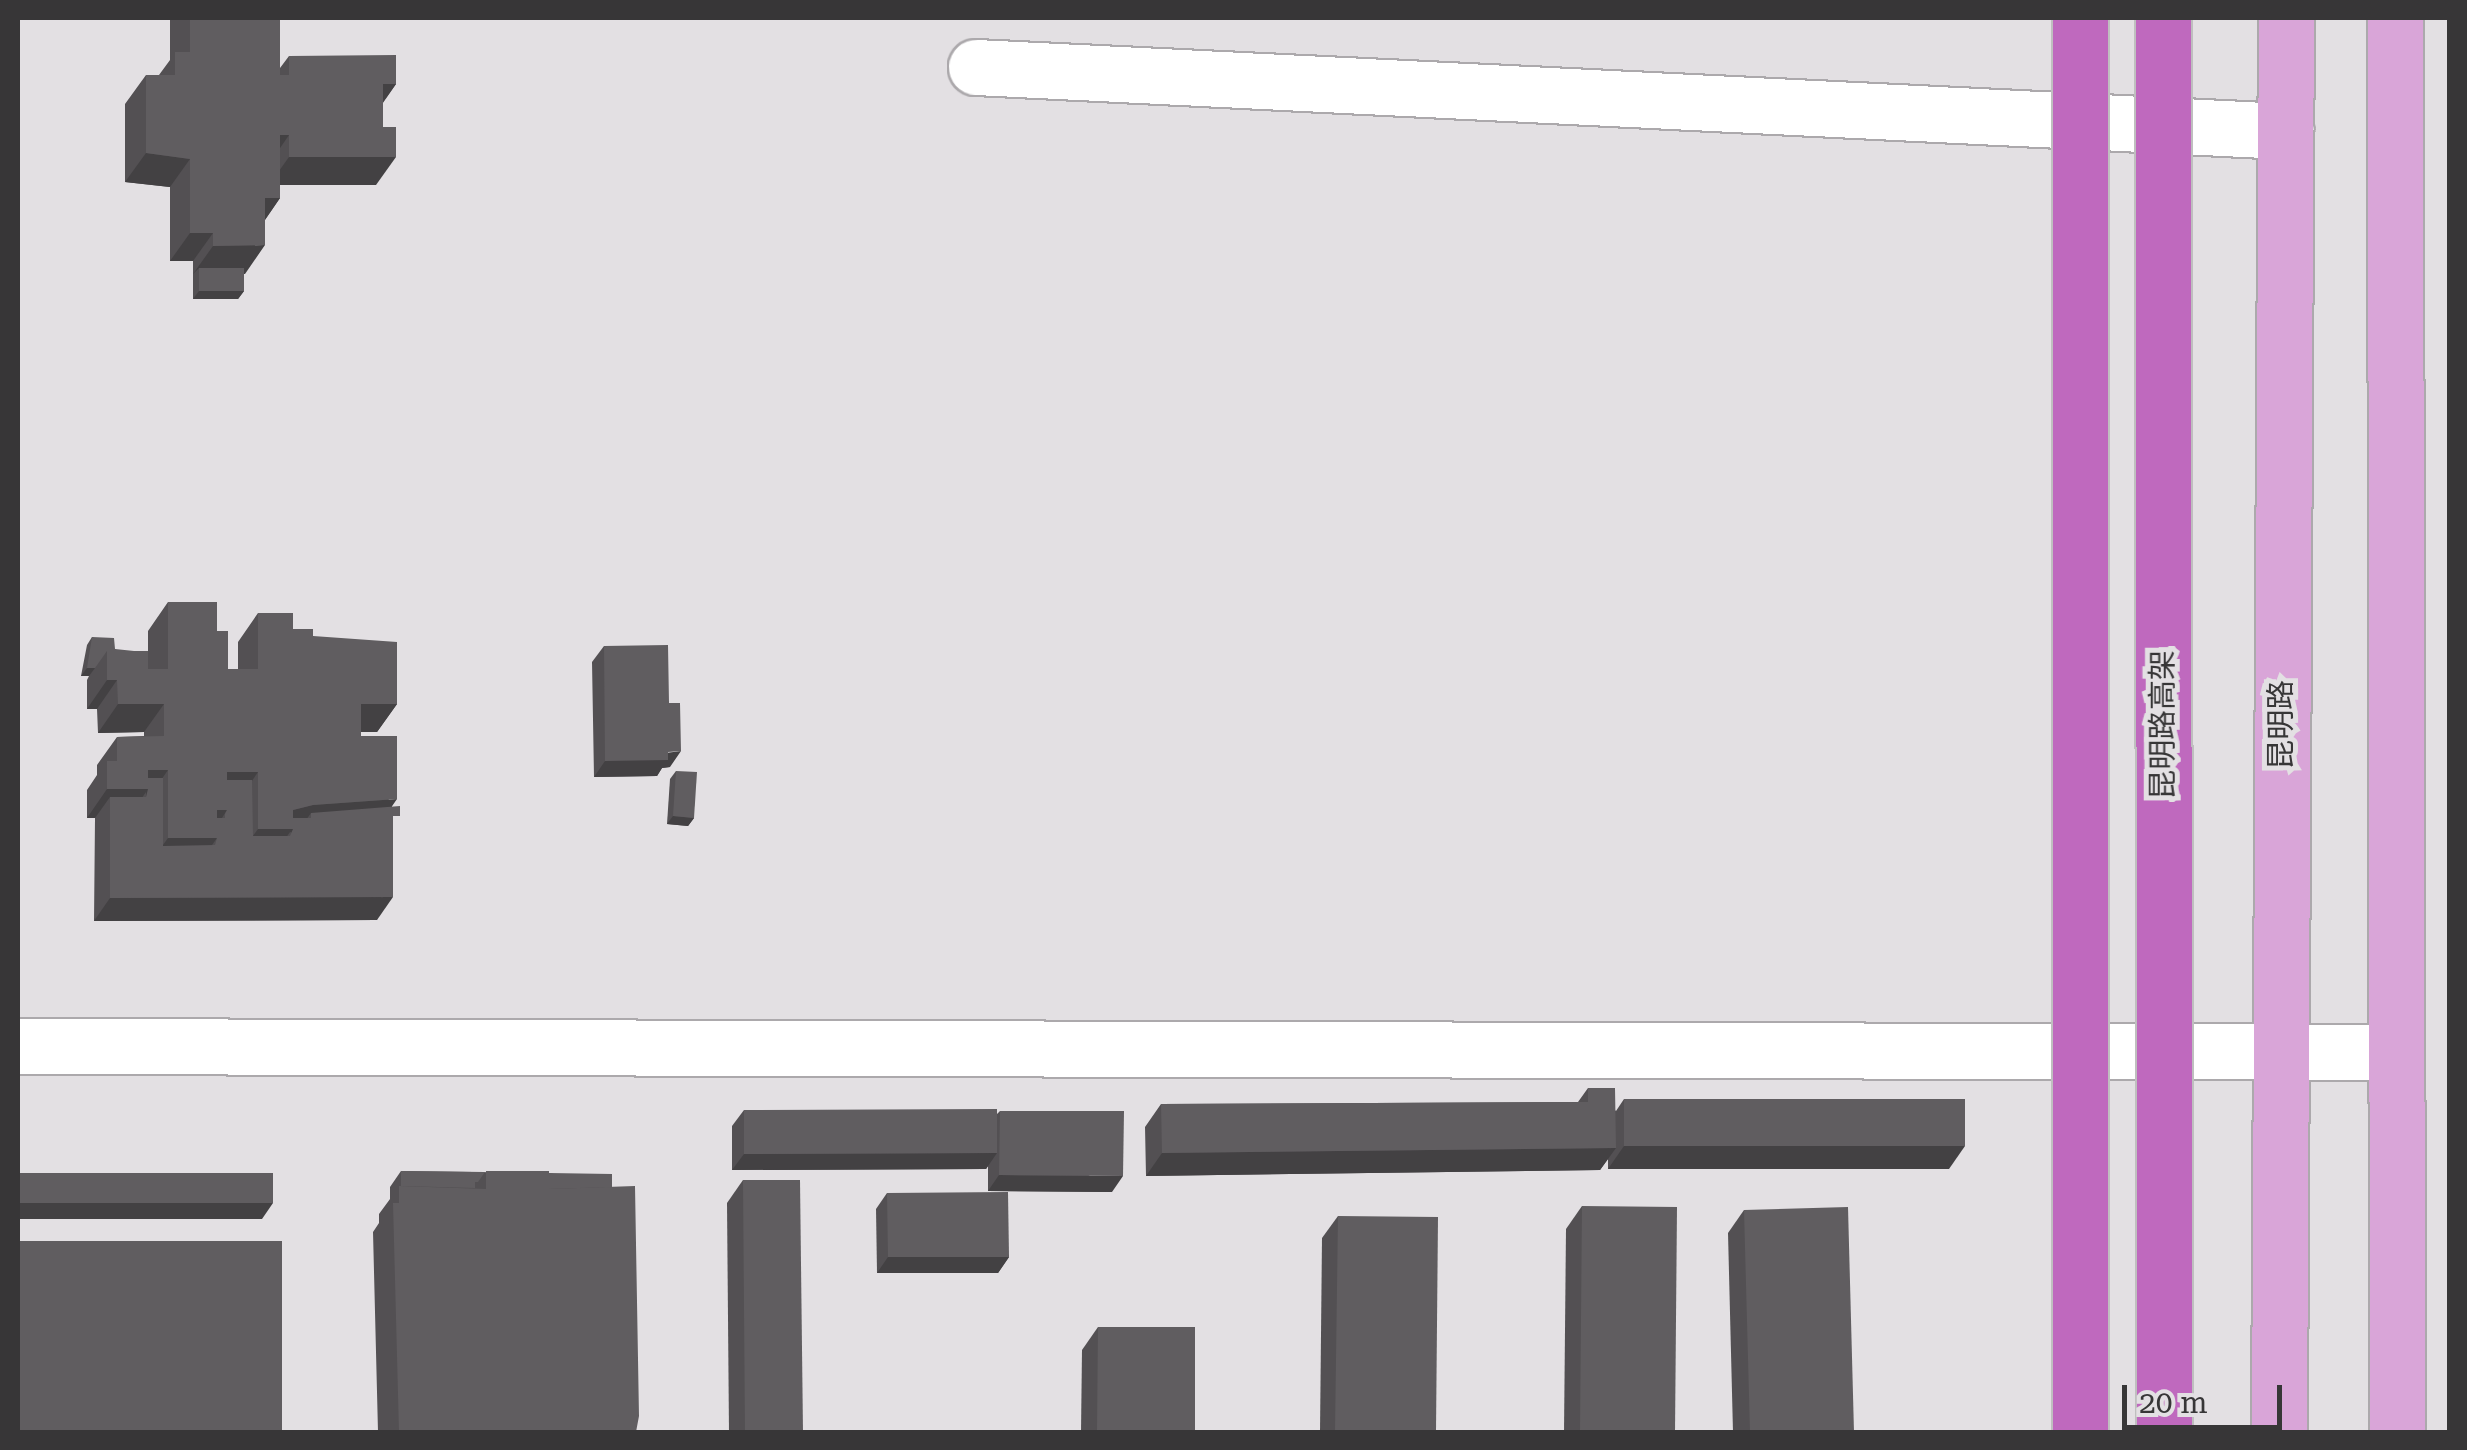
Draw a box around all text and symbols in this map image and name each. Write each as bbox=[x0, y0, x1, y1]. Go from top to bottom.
street label: 昆明路高架 bbox=[2145, 650, 2181, 800]
street label: 昆明路 bbox=[2263, 680, 2299, 770]
scale bar bbox=[2127, 1365, 2287, 1427]
text: 20 m bbox=[2139, 1385, 2208, 1420]

